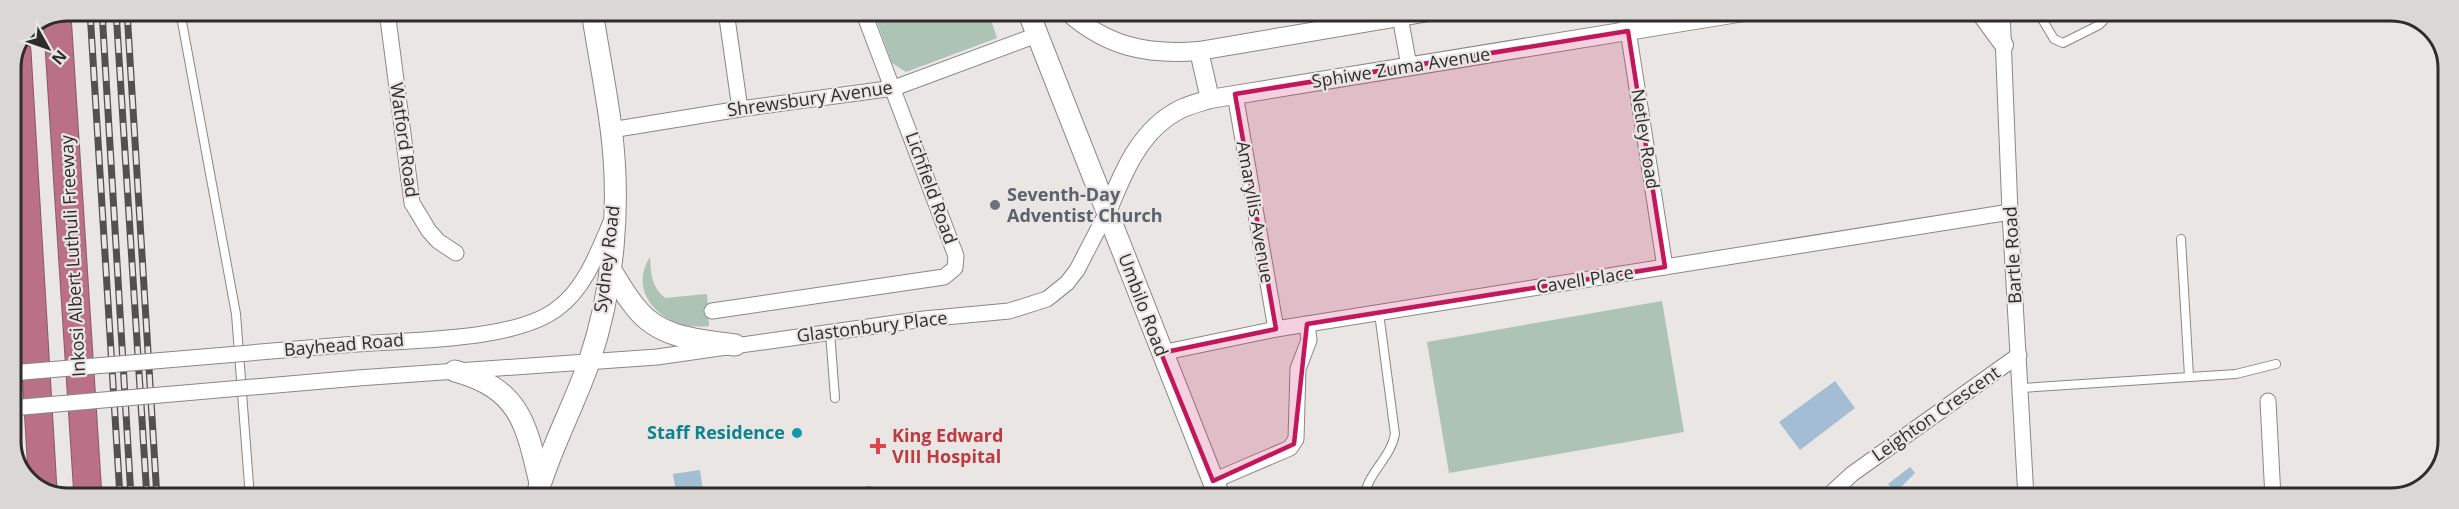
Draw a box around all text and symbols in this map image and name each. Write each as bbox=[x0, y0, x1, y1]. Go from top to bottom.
north arrow bbox=[18, 18, 78, 78]
street label: Sphiwe Zuma Avenue bbox=[1310, 41, 1492, 93]
text: N bbox=[47, 46, 72, 70]
street label: Shrewsbury Avenue bbox=[726, 75, 894, 121]
street label: Watford Road bbox=[385, 81, 425, 199]
street label: Netley Road bbox=[1626, 87, 1666, 191]
street label: Lichfield Road bbox=[901, 128, 963, 247]
street label: Inkosi Albert Luthuli Freeway bbox=[54, 134, 90, 378]
street label: Amaryllis Avenue bbox=[1232, 139, 1280, 285]
place label: Seventh-Day Adventist Church bbox=[1007, 182, 1163, 227]
marker: Seventh-Day Adventist Church bbox=[988, 198, 1002, 212]
street label: Sydney Road bbox=[588, 204, 624, 314]
street label: Bartle Road bbox=[1997, 206, 2027, 304]
street label: Umbilo Road bbox=[1113, 250, 1175, 360]
street label: Cavell Place bbox=[1534, 259, 1635, 299]
street label: Glastonbury Place bbox=[795, 305, 949, 347]
street label: Bayhead Road bbox=[283, 327, 405, 361]
street label: Leighton Crescent bbox=[1867, 360, 2004, 466]
place label: Staff Residence bbox=[647, 420, 785, 444]
place label: King Edward VIII Hospital bbox=[892, 423, 1003, 468]
marker: Staff Residence bbox=[790, 426, 804, 440]
marker: King Edward VIII Hospital bbox=[869, 437, 887, 455]

